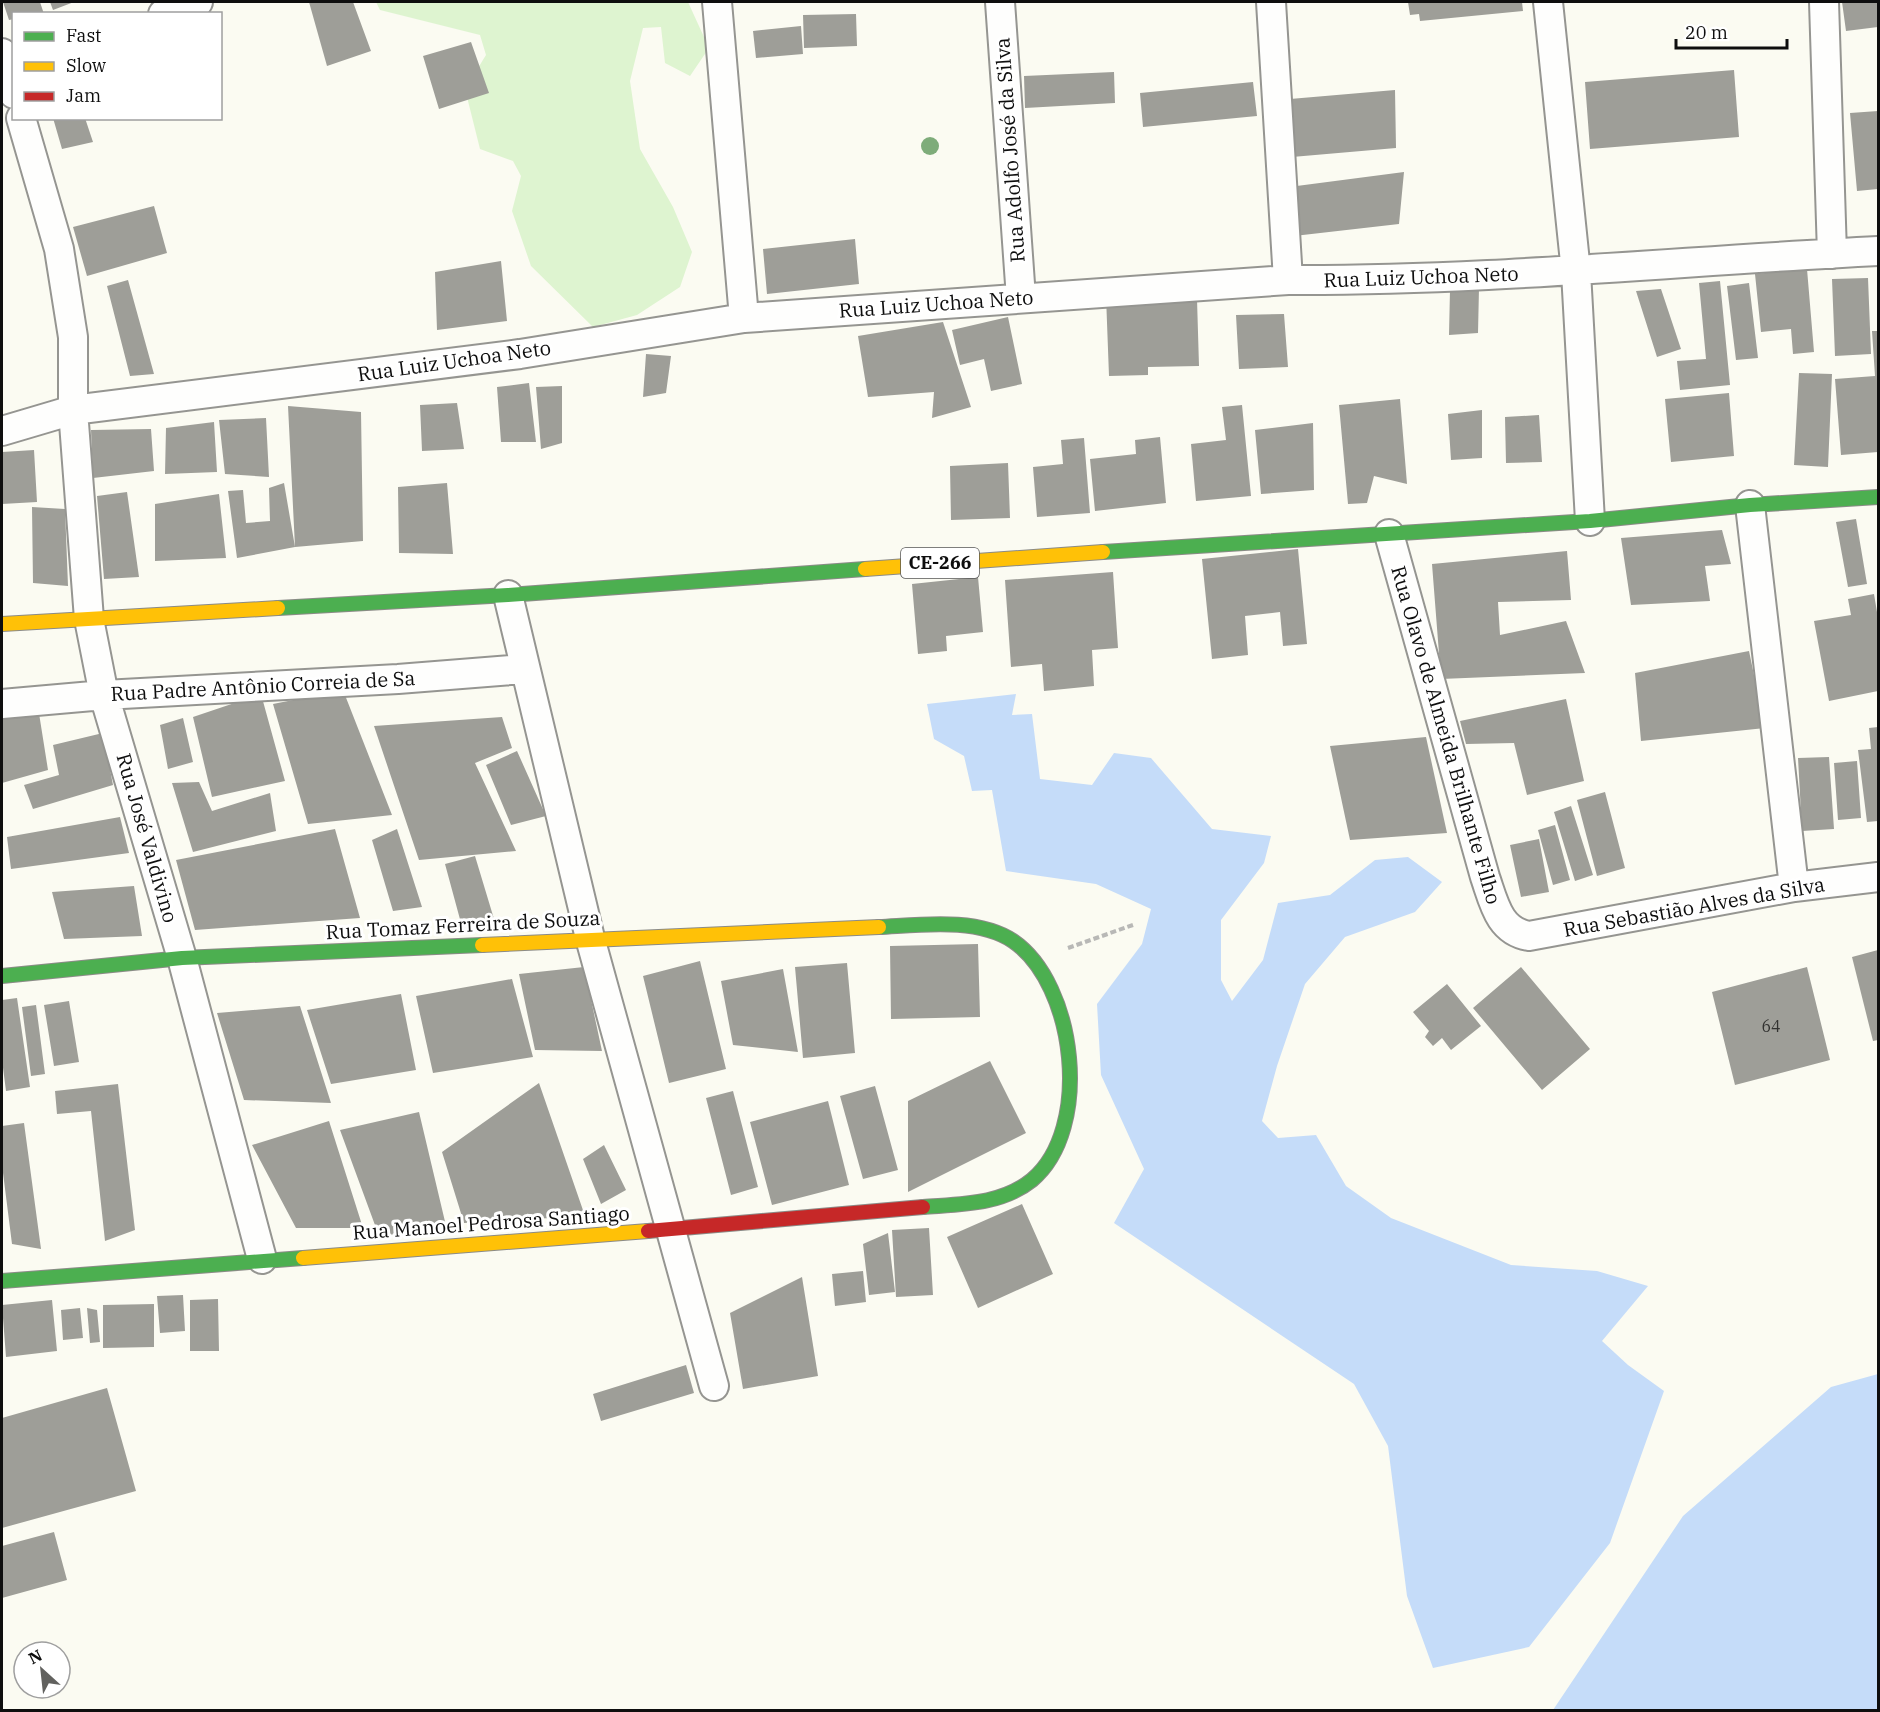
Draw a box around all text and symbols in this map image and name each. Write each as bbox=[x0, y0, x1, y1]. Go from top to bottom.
legend bbox=[12, 12, 222, 120]
scale bar bbox=[1676, 12, 1787, 50]
text: 20 m bbox=[1685, 21, 1728, 44]
text: Fast bbox=[66, 24, 101, 47]
street label: Rua Adolfo José da Silva bbox=[988, 37, 1031, 263]
text: Slow bbox=[66, 54, 106, 77]
text: Jam bbox=[66, 84, 101, 107]
street label: Rua Luiz Uchoa Neto bbox=[1323, 260, 1519, 293]
street label: Rua Luiz Uchoa Neto bbox=[838, 283, 1034, 324]
street label: Rua Luiz Uchoa Neto bbox=[355, 334, 552, 387]
road number: CE-266 bbox=[901, 548, 979, 578]
street label: Rua Olavo de Almeida Brilhante Filho bbox=[1385, 563, 1508, 907]
street label: Rua Padre Antônio Correia de Sa bbox=[110, 664, 416, 707]
street label: Rua José Valdivino bbox=[110, 750, 185, 926]
street label: Rua Sebastião Alves da Silva bbox=[1561, 870, 1827, 943]
street label: Rua Tomaz Ferreira de Souza bbox=[325, 904, 601, 945]
house number: 64 bbox=[1761, 1016, 1781, 1036]
street label: Rua Manoel Pedrosa Santiago bbox=[352, 1199, 630, 1246]
north arrow bbox=[12, 1640, 72, 1700]
text: N bbox=[25, 1645, 45, 1668]

